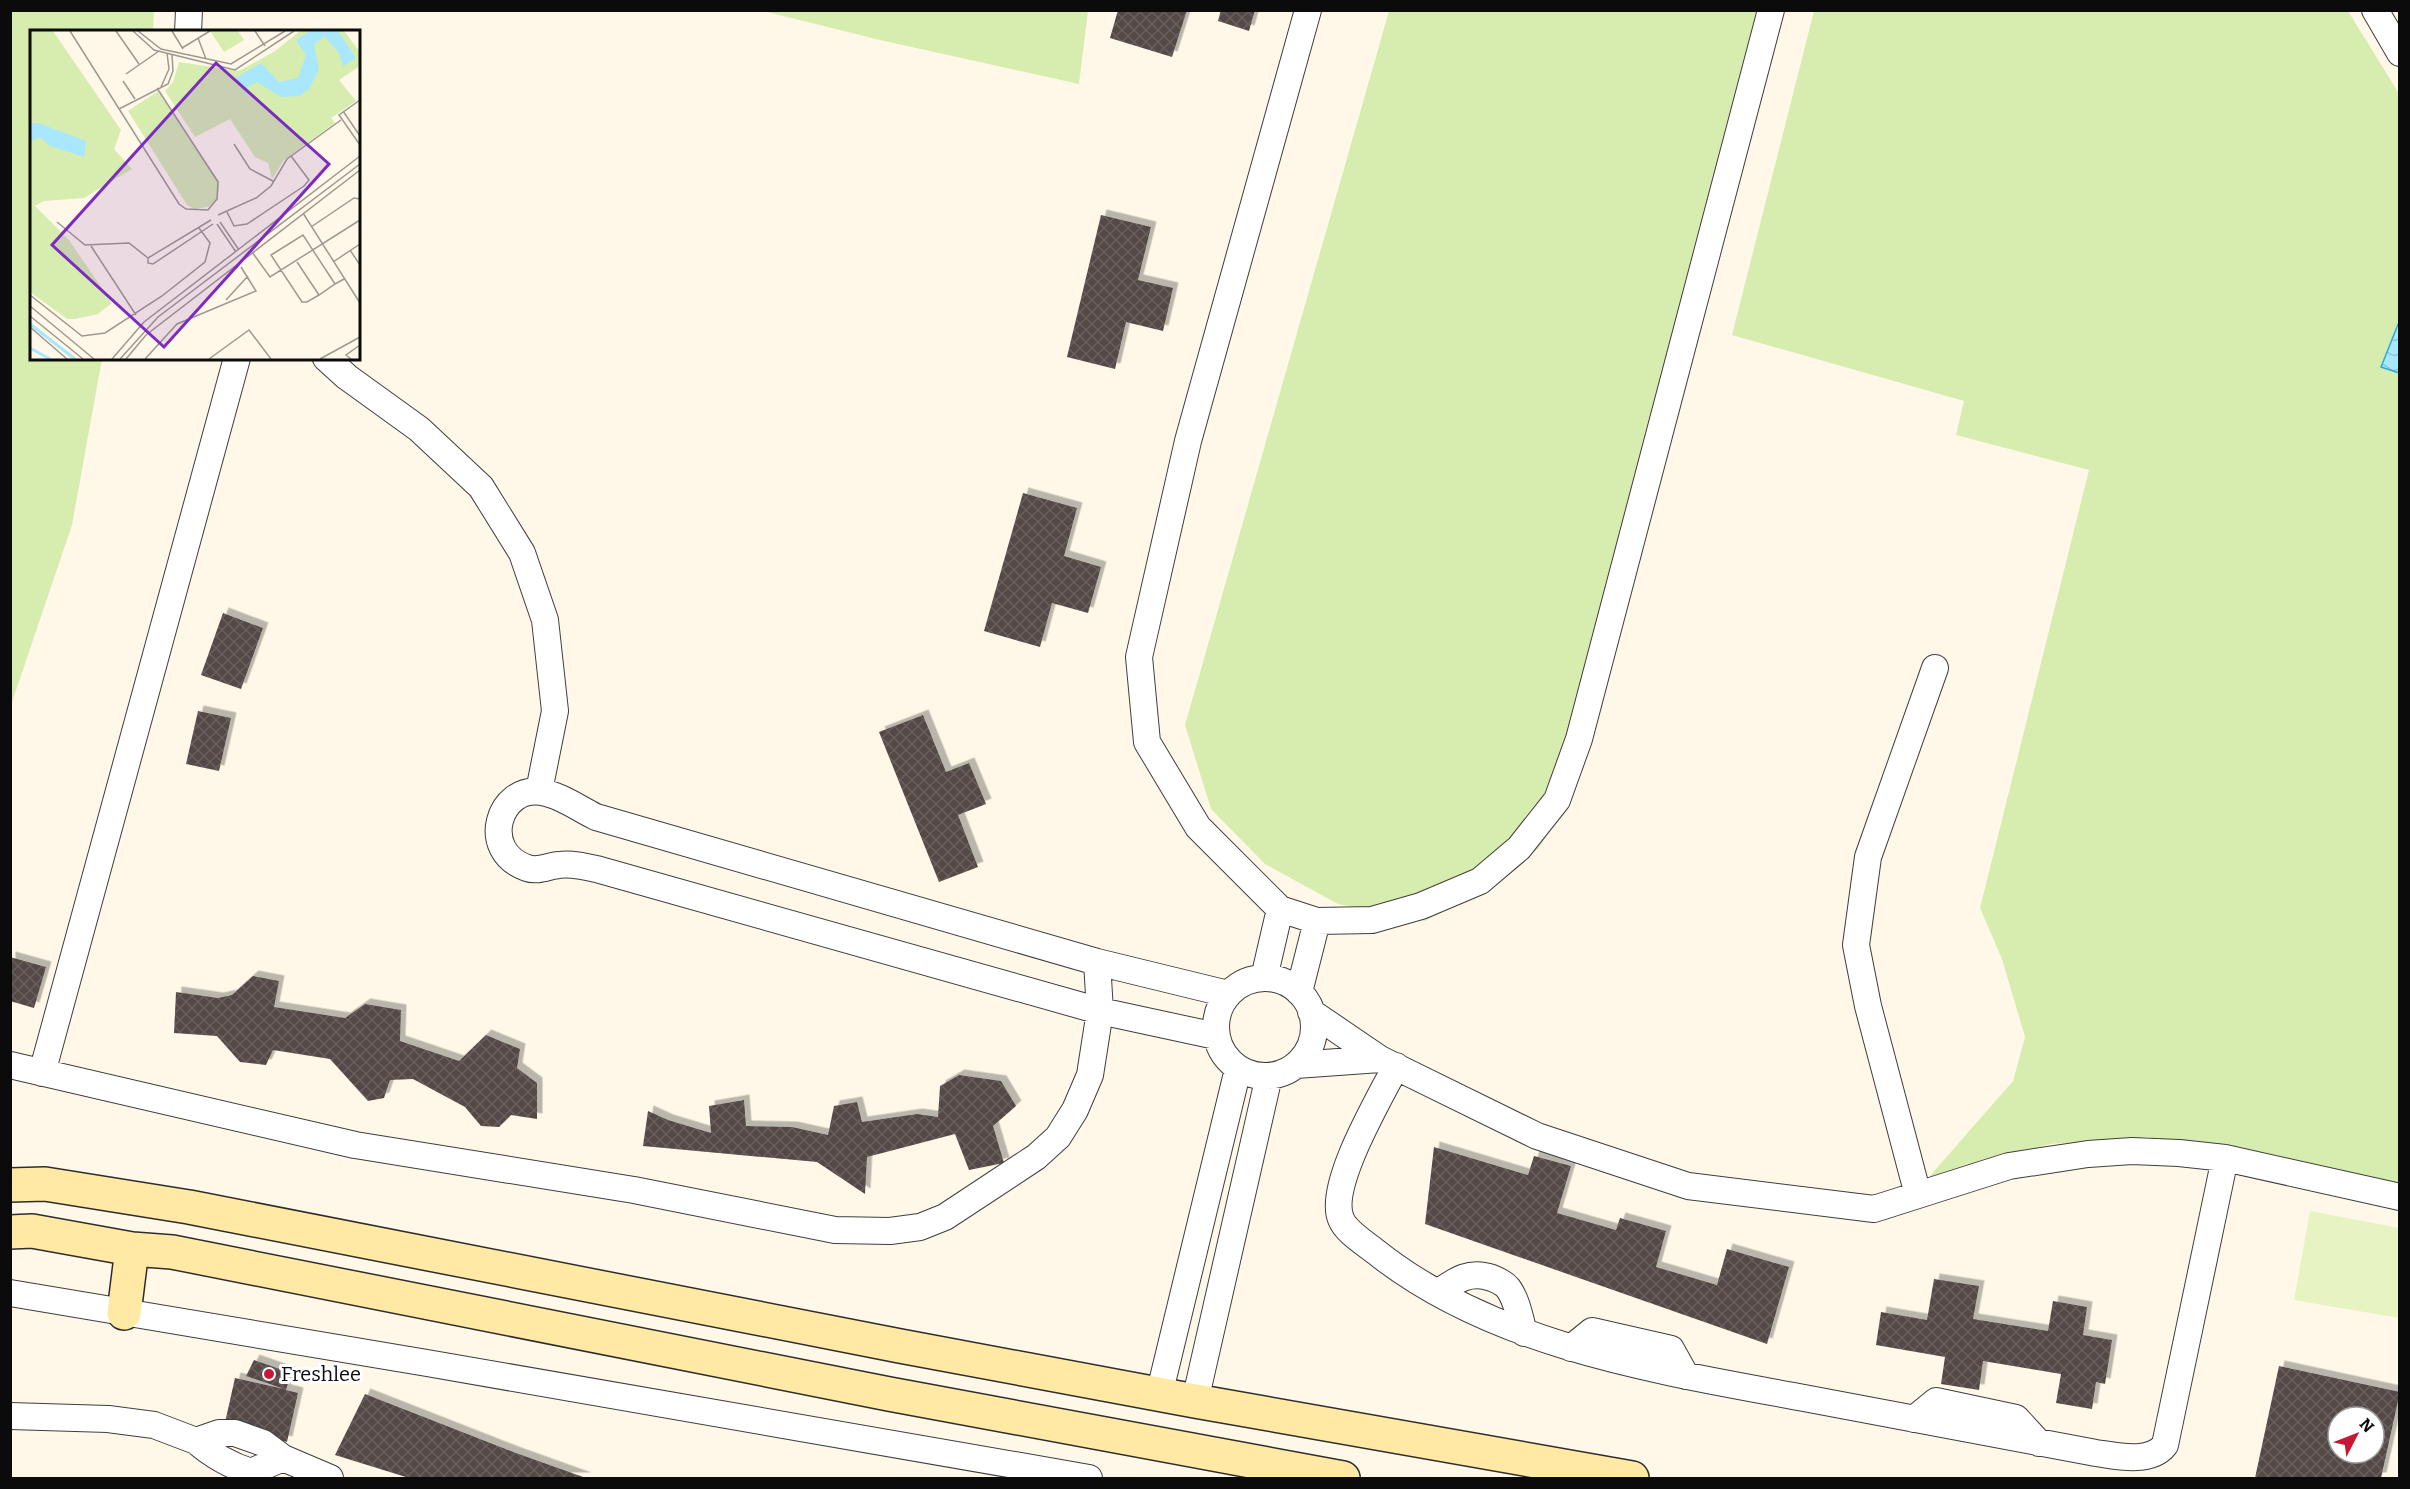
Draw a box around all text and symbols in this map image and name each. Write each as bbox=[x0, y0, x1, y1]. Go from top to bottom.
inset map bbox=[30, 30, 360, 360]
place label: Freshlee bbox=[281, 1362, 361, 1386]
marker: Freshlee bbox=[262, 1367, 276, 1381]
north arrow bbox=[2326, 1405, 2386, 1465]
text: N bbox=[2356, 1414, 2378, 1436]

